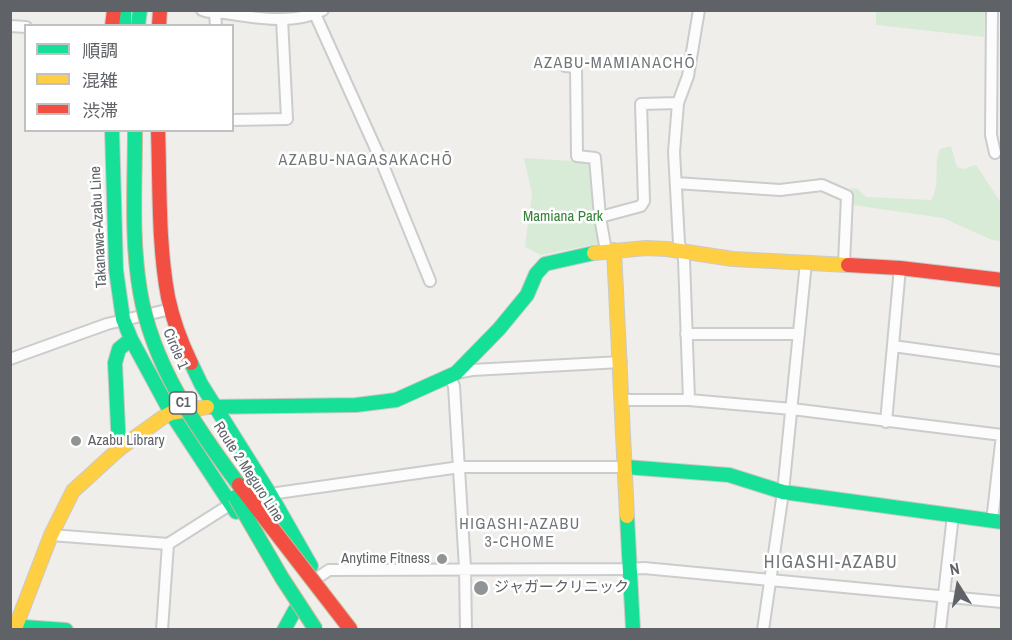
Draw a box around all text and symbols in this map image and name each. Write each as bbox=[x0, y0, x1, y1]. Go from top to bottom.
legend bbox=[24, 24, 234, 132]
text: 順調 bbox=[82, 38, 118, 63]
district label: AZABU-MAMIANACHŌ bbox=[534, 54, 696, 74]
text: 混雑 bbox=[82, 68, 118, 93]
text: 渋滞 bbox=[82, 98, 118, 123]
district label: AZABU-NAGASAKACHŌ bbox=[279, 151, 453, 171]
street label: Takanawa-Azabu Line bbox=[87, 166, 111, 288]
park label: Mamiana Park bbox=[523, 208, 603, 226]
street label: Circle 1 bbox=[158, 326, 192, 372]
road number: C1 bbox=[170, 392, 196, 414]
street label: Route 2 Meguro Line bbox=[209, 419, 287, 525]
place label: Azabu Library bbox=[88, 432, 165, 450]
marker: Azabu Library bbox=[69, 434, 83, 448]
district label: HIGASHI-AZABU 3-CHOME bbox=[459, 515, 581, 553]
place label: Anytime Fitness bbox=[341, 550, 430, 568]
marker: Anytime Fitness bbox=[435, 552, 449, 566]
district label: HIGASHI-AZABU bbox=[764, 552, 898, 574]
north arrow bbox=[928, 556, 988, 616]
text: N bbox=[948, 557, 961, 580]
marker: ジャガークリニック bbox=[472, 579, 490, 597]
place label: ジャガークリニック bbox=[494, 579, 629, 597]

